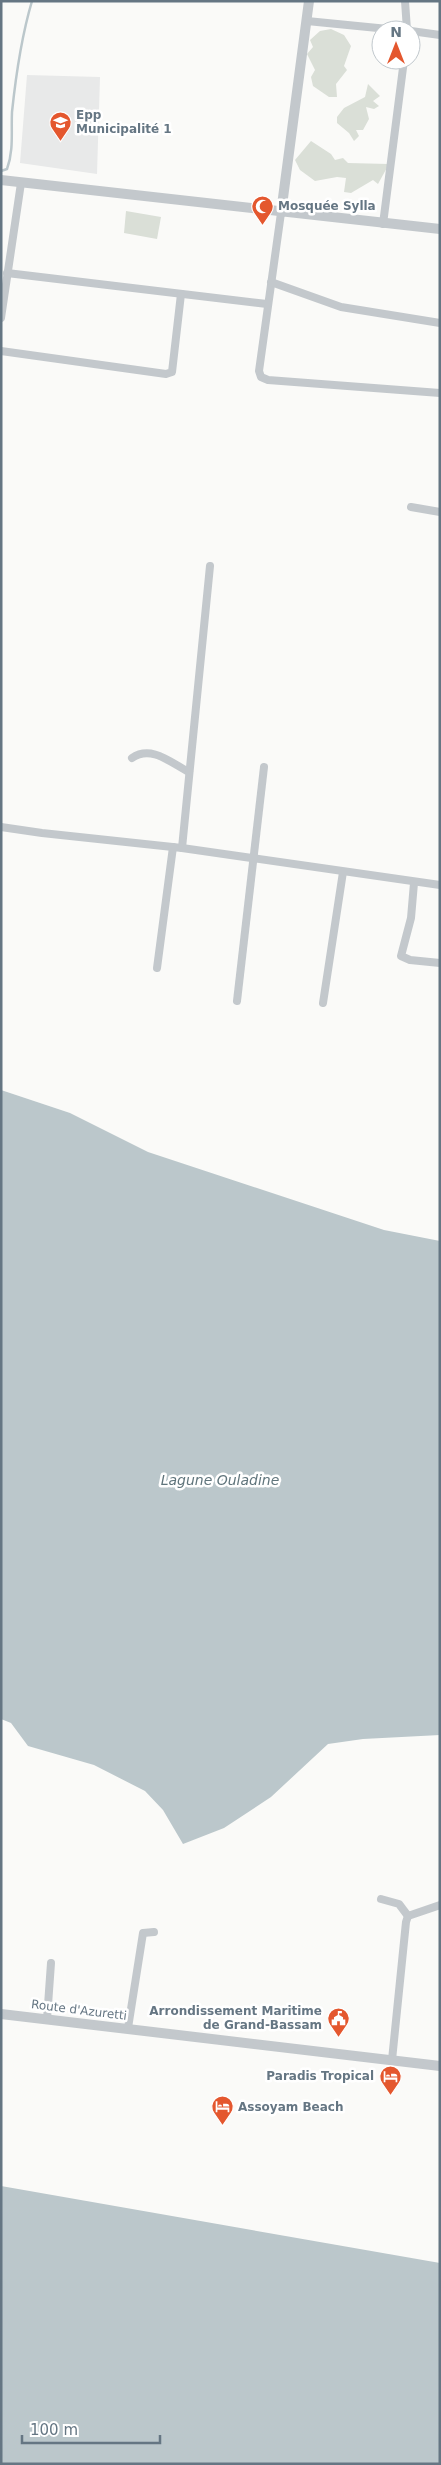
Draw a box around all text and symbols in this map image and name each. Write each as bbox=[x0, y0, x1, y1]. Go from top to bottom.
north arrow bbox=[371, 20, 421, 70]
text: N bbox=[390, 24, 402, 40]
place label: Epp Municipalité 1 bbox=[76, 108, 172, 136]
school or university icon: Epp Municipalité 1 bbox=[48, 110, 72, 141]
mosque icon: Mosquée Sylla bbox=[250, 194, 274, 225]
place label: Mosquée Sylla bbox=[278, 199, 376, 213]
water label: Lagune Ouladine bbox=[161, 1472, 279, 1488]
street label: Route d'Azuretti bbox=[30, 1997, 128, 2023]
place label: Arrondissement Maritime de Grand-Bassam bbox=[149, 2004, 322, 2032]
public building icon: Arrondissement Maritime de Grand-Bassam bbox=[326, 2006, 350, 2037]
hotel icon: Paradis Tropical bbox=[378, 2064, 402, 2095]
place label: Paradis Tropical bbox=[266, 2069, 374, 2083]
hotel icon: Assoyam Beach bbox=[210, 2095, 234, 2126]
place label: Assoyam Beach bbox=[238, 2100, 343, 2114]
scale bar bbox=[22, 2412, 160, 2444]
text: 100 m bbox=[30, 2421, 78, 2439]

